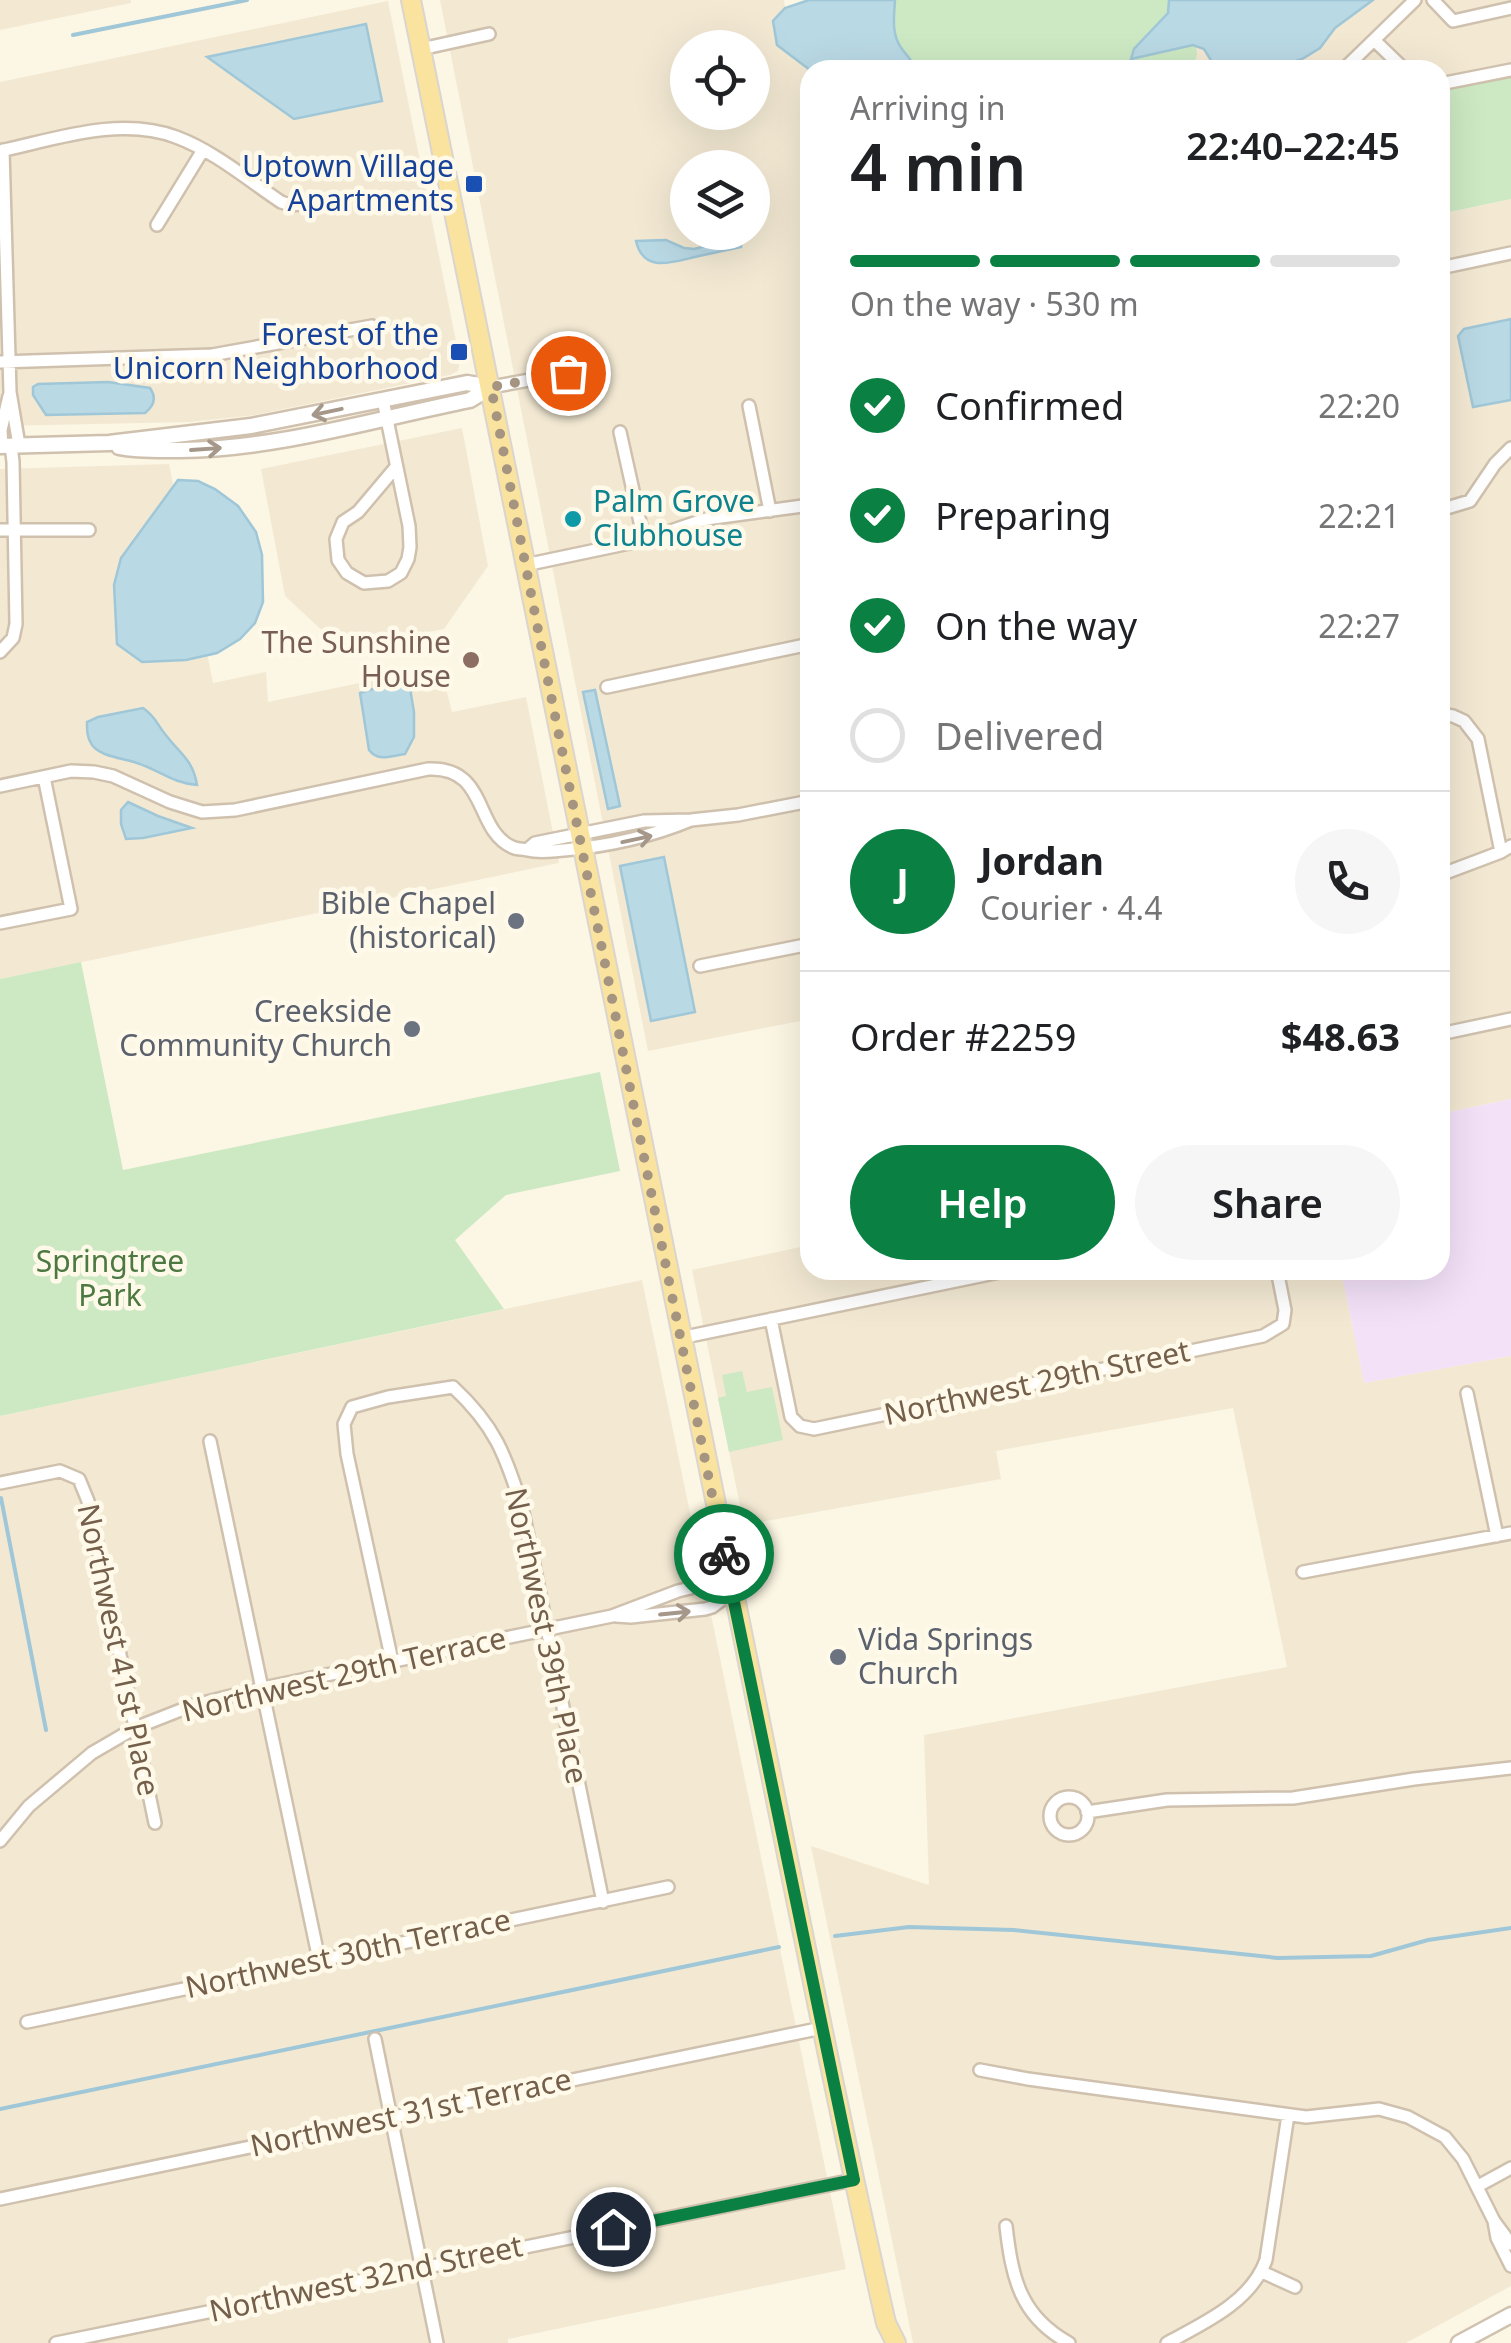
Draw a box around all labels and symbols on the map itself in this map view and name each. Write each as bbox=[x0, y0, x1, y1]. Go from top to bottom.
place label: Uptown Village Apartments bbox=[242, 145, 454, 220]
marker: Uptown Village Apartments bbox=[463, 173, 485, 195]
place label: Forest of the Unicorn Neighborhood bbox=[113, 313, 439, 388]
pin bbox=[526, 331, 611, 416]
marker: Forest of the Unicorn Neighborhood bbox=[448, 341, 470, 363]
one-way arrow bbox=[312, 404, 344, 422]
one-way arrow bbox=[189, 439, 221, 458]
place label: Palm Grove Clubhouse bbox=[593, 480, 755, 555]
marker: Palm Grove Clubhouse bbox=[562, 508, 584, 530]
place label: The Sunshine House bbox=[261, 621, 451, 696]
marker: The Sunshine House bbox=[460, 649, 482, 671]
one-way arrow bbox=[621, 828, 653, 847]
place label: Bible Chapel (historical) bbox=[320, 882, 496, 957]
marker: Bible Chapel (historical) bbox=[505, 910, 527, 932]
place label: Creekside Community Church bbox=[119, 990, 392, 1065]
marker: Creekside Community Church bbox=[401, 1018, 423, 1040]
park label: Springtree Park bbox=[36, 1240, 184, 1315]
street label: Northwest 29th Street bbox=[880, 1329, 1193, 1434]
street label: Northwest 39th Place bbox=[496, 1484, 599, 1788]
street label: Northwest 41st Place bbox=[68, 1500, 170, 1799]
courier bbox=[674, 1504, 774, 1604]
one-way arrow bbox=[658, 1603, 690, 1622]
street label: Northwest 29th Terrace bbox=[178, 1616, 510, 1731]
place label: Vida Springs Church bbox=[858, 1618, 1033, 1693]
marker: Vida Springs Church bbox=[827, 1646, 849, 1668]
street label: Northwest 30th Terrace bbox=[181, 1898, 514, 2007]
street label: Northwest 31st Terrace bbox=[246, 2057, 575, 2166]
pin bbox=[571, 2187, 656, 2272]
street label: Northwest 32nd Street bbox=[205, 2224, 526, 2331]

